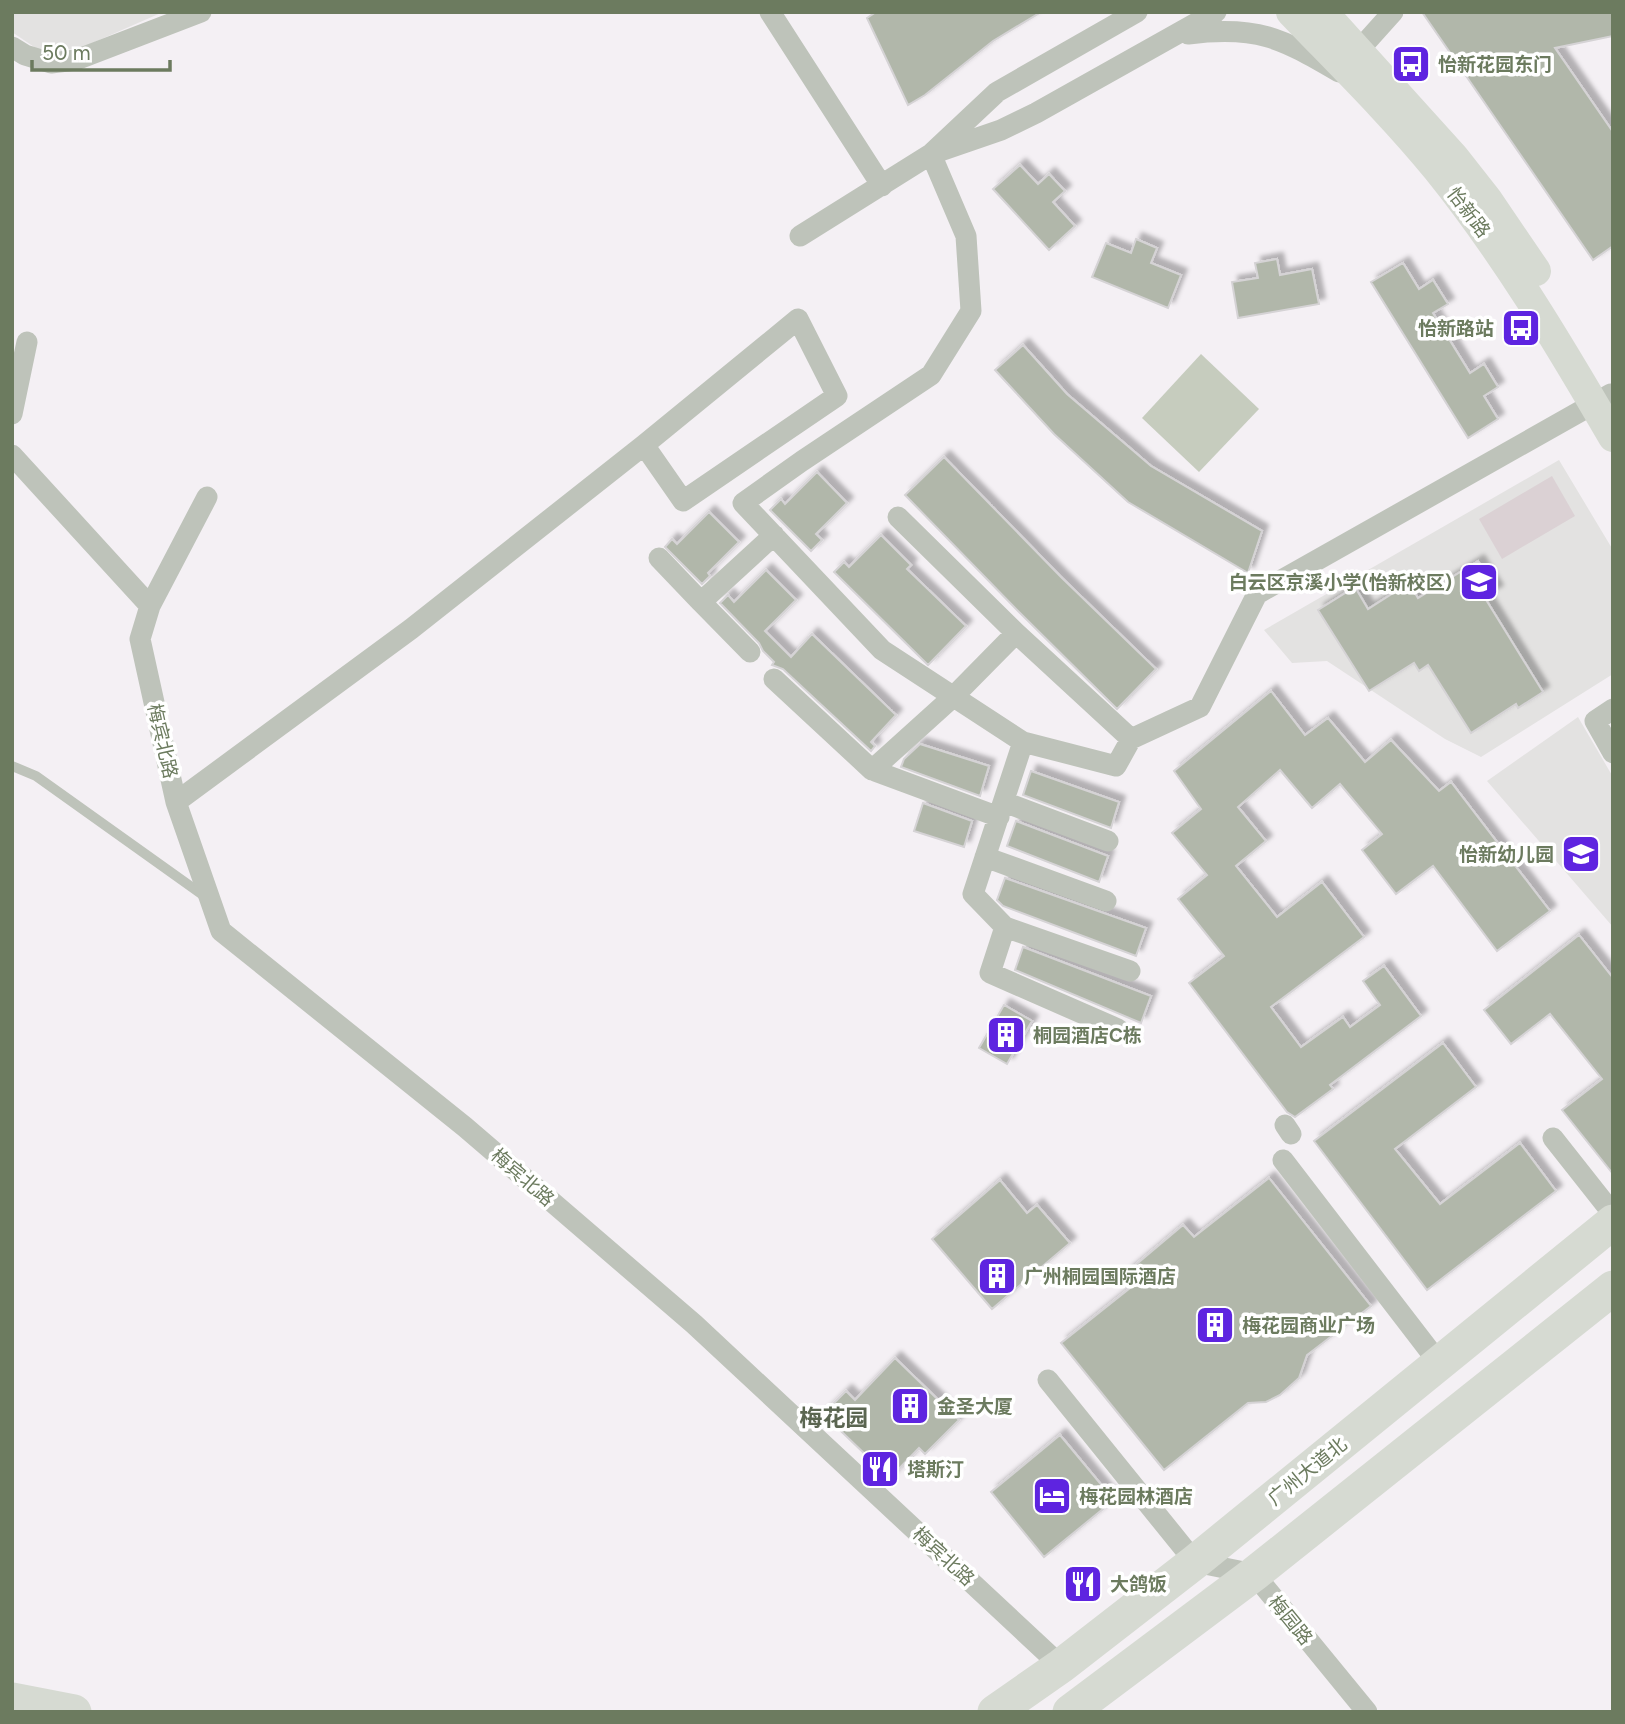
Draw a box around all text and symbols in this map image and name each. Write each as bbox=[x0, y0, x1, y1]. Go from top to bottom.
scale bar bbox=[32, 28, 170, 72]
text: 50 m bbox=[42, 40, 91, 65]
bus stop icon: 怡新花园东门 bbox=[1390, 43, 1432, 85]
place label: 怡新花园东门 bbox=[1438, 53, 1552, 76]
street label: 怡新路 bbox=[1442, 183, 1495, 242]
bus stop icon: 怡新路站 bbox=[1500, 307, 1542, 349]
place label: 怡新路站 bbox=[1418, 317, 1494, 340]
school or university icon: 白云区京溪小学(怡新校区) bbox=[1458, 561, 1500, 603]
place label: 白云区京溪小学(怡新校区) bbox=[1228, 571, 1452, 594]
street label: 梅宾北路 bbox=[143, 701, 182, 781]
school or university icon: 怡新幼儿园 bbox=[1560, 833, 1602, 875]
place label: 怡新幼儿园 bbox=[1459, 843, 1554, 866]
building icon: 桐园酒店C栋 bbox=[985, 1014, 1027, 1056]
place label: 桐园酒店C栋 bbox=[1033, 1024, 1142, 1047]
street label: 梅宾北路 bbox=[486, 1144, 559, 1211]
building icon: 广州桐园国际酒店 bbox=[976, 1255, 1018, 1297]
place label: 广州桐园国际酒店 bbox=[1024, 1265, 1176, 1288]
building icon: 梅花园商业广场 bbox=[1194, 1304, 1236, 1346]
place label: 梅花园商业广场 bbox=[1242, 1314, 1375, 1337]
building icon: 金圣大厦 bbox=[889, 1385, 931, 1427]
place label: 金圣大厦 bbox=[937, 1395, 1013, 1418]
district label: 梅花园 bbox=[800, 1404, 869, 1432]
street label: 广州大道北 bbox=[1263, 1433, 1351, 1510]
restaurant icon: 塔斯汀 bbox=[859, 1448, 901, 1490]
place label: 塔斯汀 bbox=[907, 1458, 964, 1481]
hotel icon: 梅花园林酒店 bbox=[1031, 1475, 1073, 1517]
place label: 梅花园林酒店 bbox=[1079, 1485, 1193, 1508]
street label: 梅宾北路 bbox=[908, 1522, 979, 1591]
restaurant icon: 大鸽饭 bbox=[1062, 1563, 1104, 1605]
place label: 大鸽饭 bbox=[1110, 1573, 1167, 1596]
street label: 梅园路 bbox=[1264, 1591, 1317, 1650]

